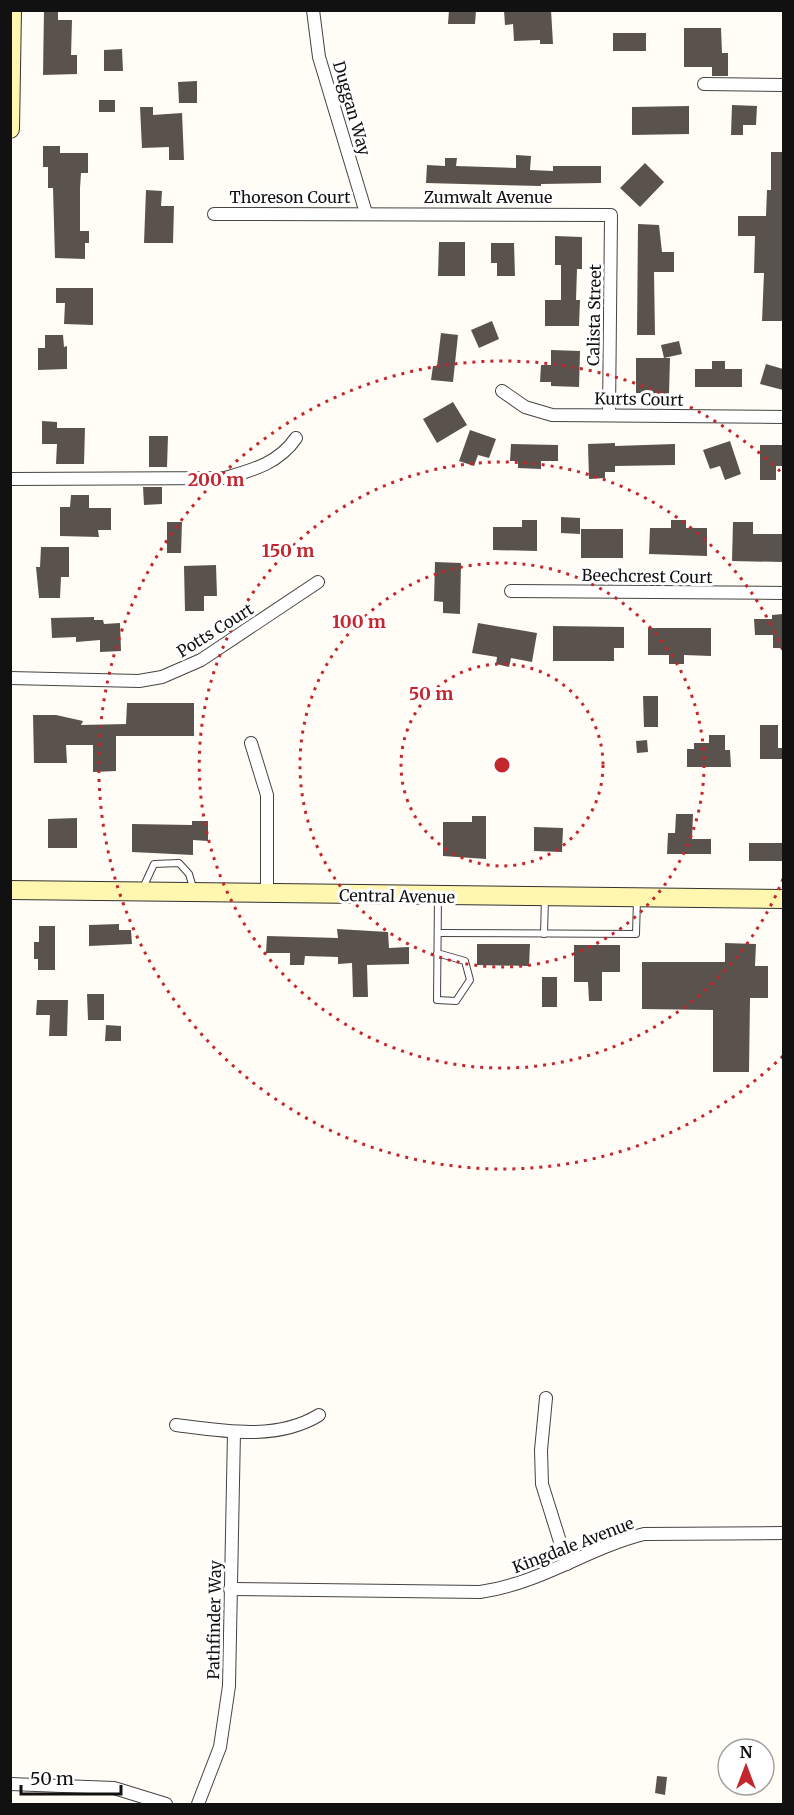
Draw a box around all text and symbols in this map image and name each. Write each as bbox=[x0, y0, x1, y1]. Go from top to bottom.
street label: Duggan Way bbox=[329, 58, 375, 158]
street label: Thoreson Court bbox=[230, 187, 351, 207]
street label: Zumwalt Avenue bbox=[424, 187, 552, 207]
street label: Calista Street bbox=[583, 263, 605, 366]
street label: Kurts Court bbox=[594, 388, 684, 410]
text: 200 m bbox=[188, 468, 244, 491]
text: 150 m bbox=[262, 539, 314, 562]
street label: Beechcrest Court bbox=[581, 565, 713, 587]
street label: Potts Court bbox=[173, 598, 258, 661]
text: 100 m bbox=[332, 610, 386, 633]
text: 50 m bbox=[409, 682, 453, 705]
centre of rings bbox=[492, 755, 512, 775]
street label: Central Avenue bbox=[339, 885, 455, 907]
street label: Kingdale Avenue bbox=[510, 1513, 636, 1577]
street label: Pathfinder Way bbox=[203, 1560, 225, 1680]
north arrow bbox=[716, 1737, 776, 1797]
text: N bbox=[740, 1742, 753, 1762]
scale bar bbox=[21, 1758, 122, 1796]
text: 50 m bbox=[30, 1767, 74, 1790]

